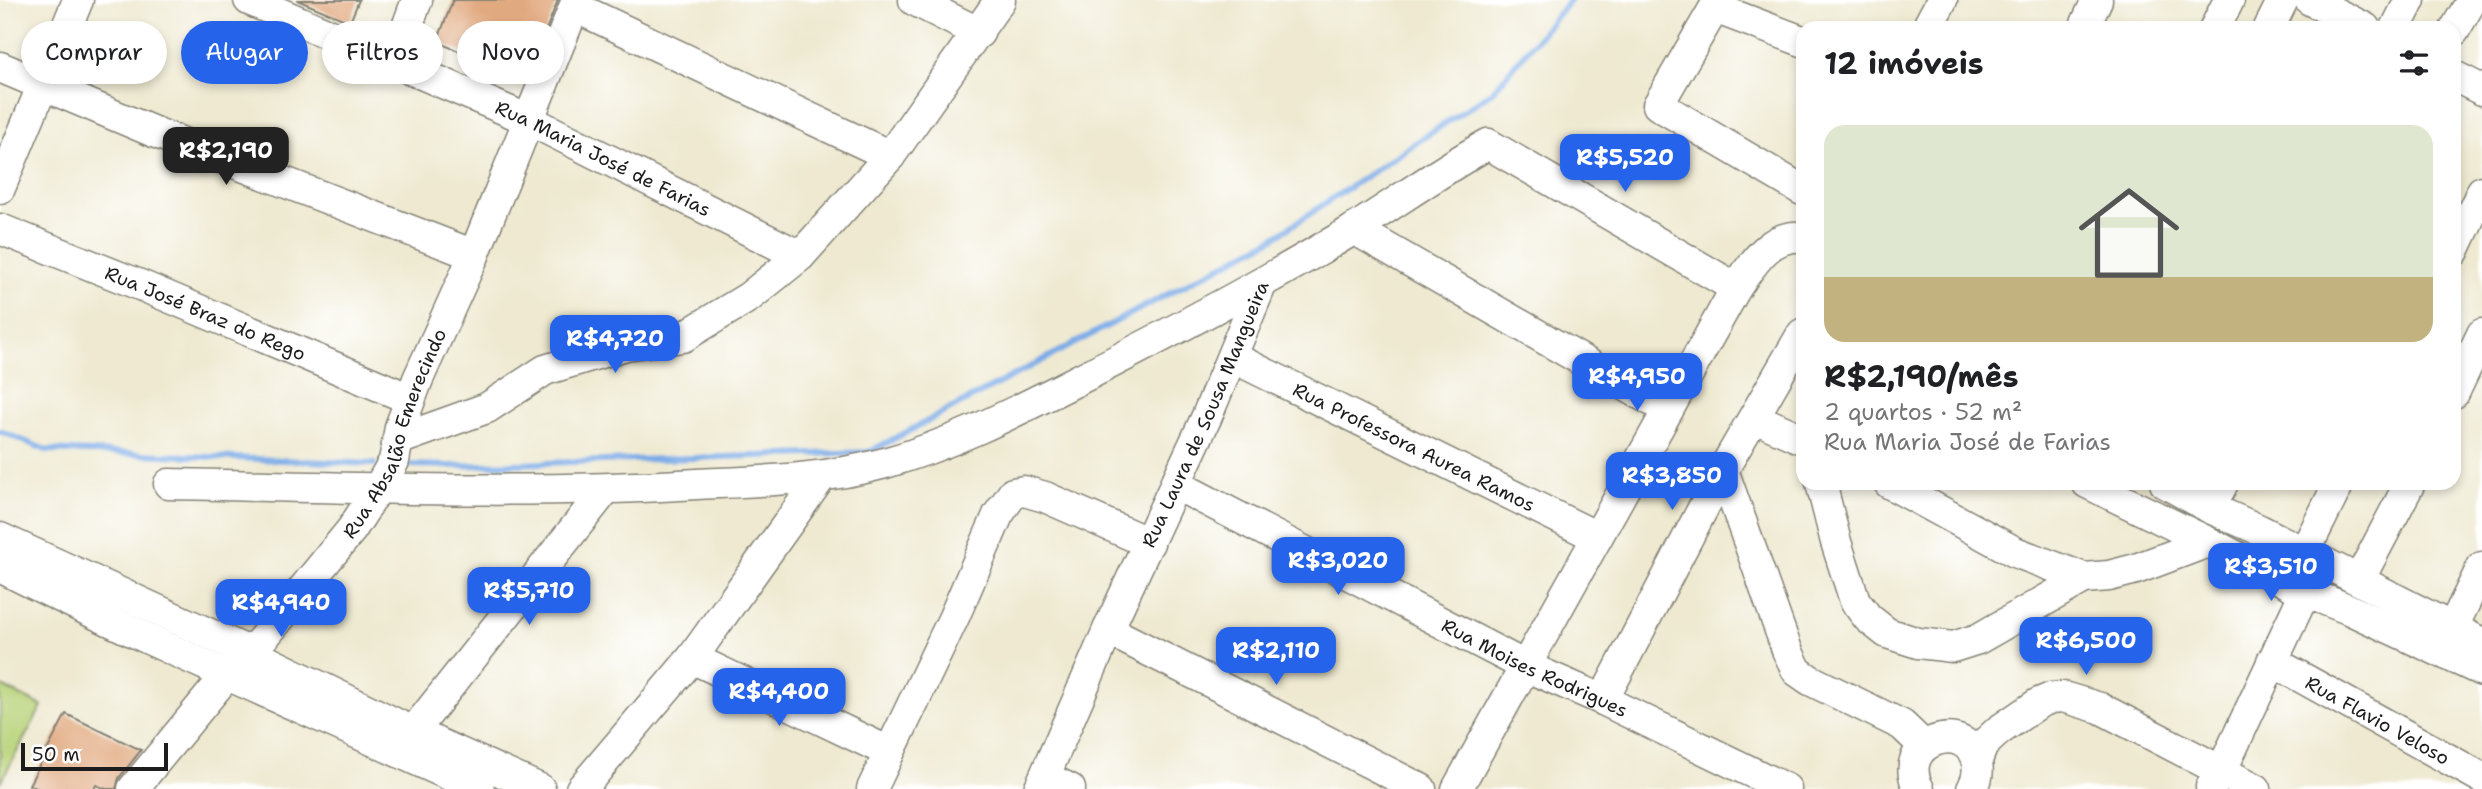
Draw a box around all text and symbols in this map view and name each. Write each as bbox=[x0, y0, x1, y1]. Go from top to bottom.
chip: Comprar bbox=[21, 21, 167, 84]
chip: Alugar bbox=[181, 21, 308, 84]
chip: Filtros bbox=[322, 21, 443, 84]
chip: Novo bbox=[457, 21, 564, 84]
text: 12 imóveis bbox=[1824, 43, 1984, 84]
icon: filters bbox=[2395, 44, 2433, 82]
street label: Rua Maria José de Farias bbox=[491, 95, 715, 222]
pin: R$2,190 bbox=[161, 128, 291, 187]
pin: R$5,520 bbox=[1560, 134, 1690, 194]
text: R$2,190 bbox=[179, 135, 273, 165]
text: R$5,520 bbox=[1576, 142, 1674, 172]
icon: home bbox=[2066, 170, 2192, 296]
street label: Rua José Braz do Rego bbox=[101, 260, 309, 367]
street label: Rua Laura de Sousa Mangueira bbox=[1136, 277, 1275, 552]
pin: R$4,720 bbox=[550, 316, 680, 375]
text: R$4,720 bbox=[566, 323, 664, 353]
street label: Rua Absalão Emerecindo bbox=[337, 325, 452, 544]
pin: R$4,950 bbox=[1572, 354, 1702, 413]
text: R$2,190/mês bbox=[1824, 356, 2019, 397]
text: R$4,950 bbox=[1588, 361, 1686, 391]
street label: Rua Professora Aurea Ramos bbox=[1289, 377, 1539, 517]
text: 2 quartos · 52 m² bbox=[1824, 397, 2022, 427]
text: Rua Maria José de Farias bbox=[1824, 427, 2111, 457]
pin: R$3,850 bbox=[1607, 452, 1737, 512]
text: R$3,850 bbox=[1622, 460, 1722, 490]
pin: R$3,020 bbox=[1273, 538, 1403, 597]
pin: R$3,510 bbox=[2206, 544, 2336, 603]
text: R$3,020 bbox=[1288, 545, 1388, 575]
text: R$3,510 bbox=[2224, 551, 2318, 581]
pin: R$5,710 bbox=[464, 568, 594, 627]
text: R$5,710 bbox=[483, 575, 575, 605]
pin: R$4,940 bbox=[216, 580, 346, 639]
text: R$4,940 bbox=[231, 587, 331, 617]
street label: Rua Moises Rodrigues bbox=[1437, 613, 1632, 723]
pin: R$6,500 bbox=[2021, 618, 2151, 677]
text: R$6,500 bbox=[2035, 625, 2137, 655]
pin: R$2,110 bbox=[1211, 628, 1341, 687]
text: R$2,110 bbox=[1232, 635, 1320, 665]
pin: R$4,400 bbox=[714, 668, 844, 728]
street label: Rua Flavio Veloso bbox=[2301, 670, 2454, 771]
text: R$4,400 bbox=[729, 676, 829, 706]
scale bar bbox=[21, 740, 168, 772]
text: 50 m bbox=[32, 742, 80, 767]

